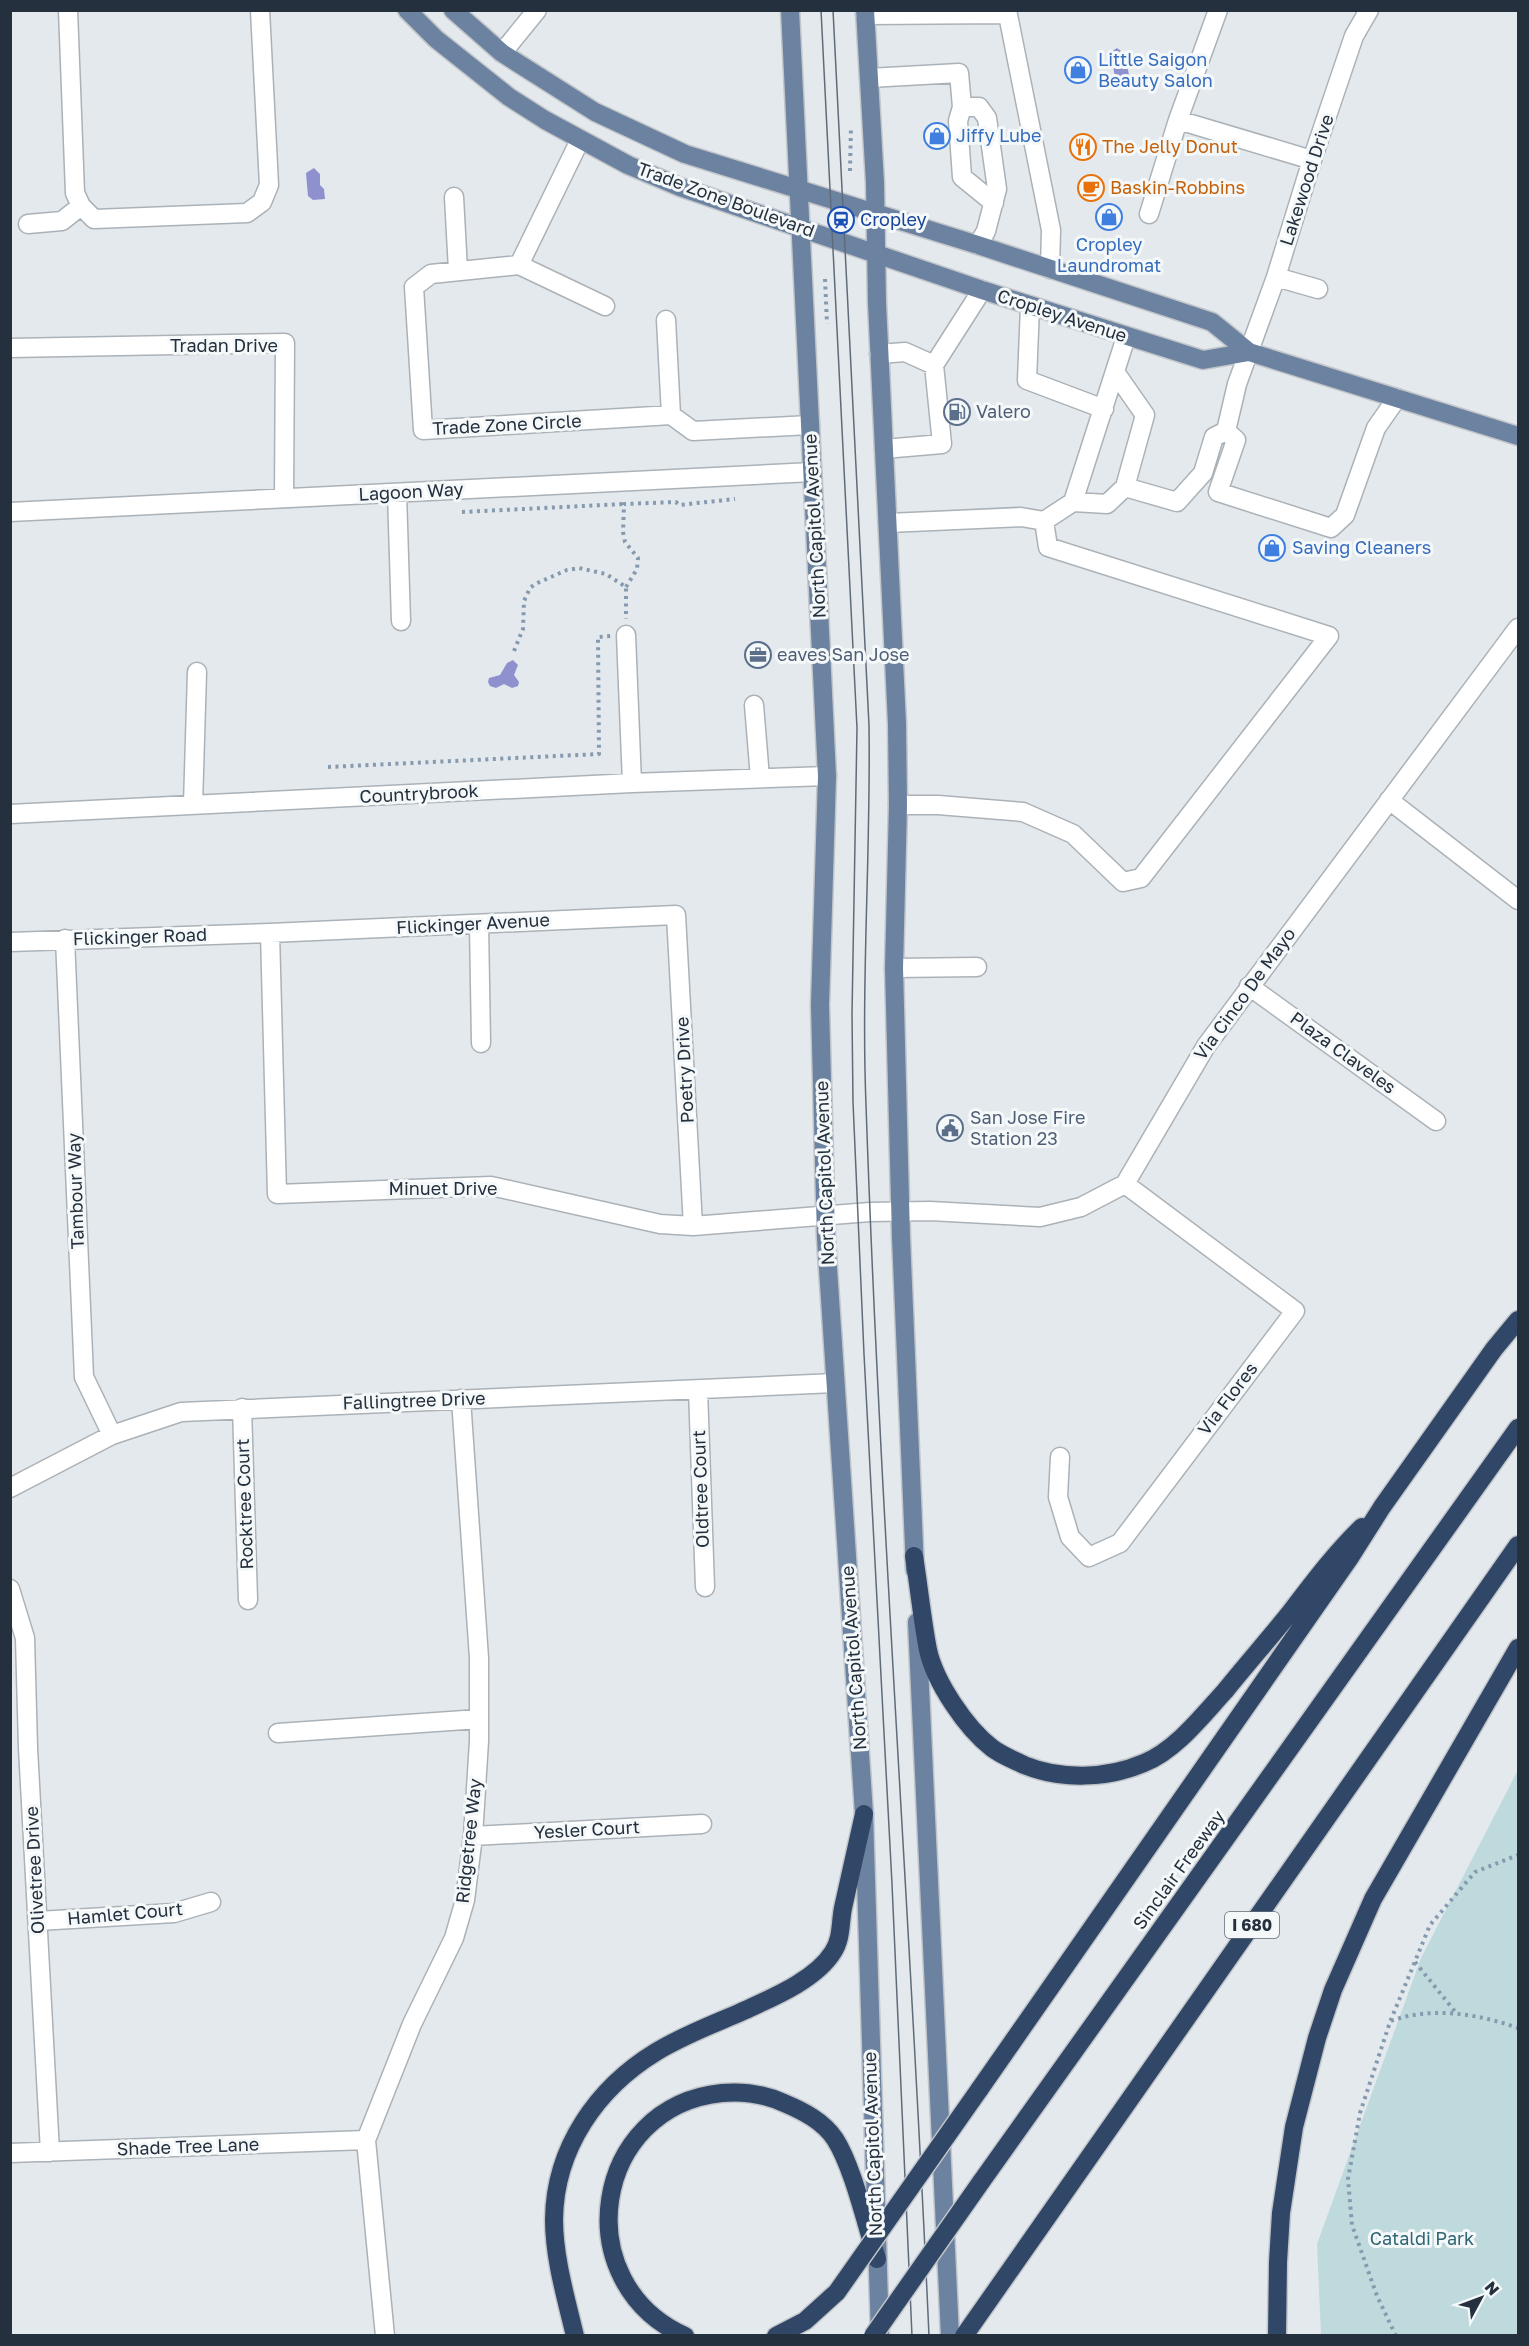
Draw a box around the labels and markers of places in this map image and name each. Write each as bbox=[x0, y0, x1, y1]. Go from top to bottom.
place label: Little Saigon Beauty Salon bbox=[1098, 48, 1213, 91]
shop icon: Little Saigon Beauty Salon bbox=[1063, 55, 1093, 85]
shop icon: Jiffy Lube bbox=[922, 121, 952, 151]
place label: Jiffy Lube bbox=[956, 124, 1041, 146]
restaurant icon: The Jelly Donut bbox=[1068, 132, 1098, 162]
place label: The Jelly Donut bbox=[1102, 135, 1238, 157]
cafe icon: Baskin-Robbins bbox=[1076, 173, 1106, 203]
place label: Baskin-Robbins bbox=[1110, 176, 1245, 198]
shop icon: Cropley Laundromat bbox=[1094, 202, 1124, 232]
station icon: Cropley bbox=[826, 205, 856, 235]
place label: Cropley bbox=[860, 208, 927, 230]
place label: Cropley Laundromat bbox=[1057, 233, 1161, 276]
fuel station icon: Valero bbox=[942, 397, 972, 427]
place label: Valero bbox=[976, 400, 1031, 422]
shop icon: Saving Cleaners bbox=[1257, 533, 1287, 563]
place label: Saving Cleaners bbox=[1292, 536, 1431, 558]
office icon: eaves San Jose bbox=[743, 640, 773, 670]
place label: eaves San Jose bbox=[777, 643, 909, 665]
place label: San Jose Fire Station 23 bbox=[970, 1106, 1085, 1149]
public building icon: San Jose Fire Station 23 bbox=[935, 1113, 965, 1143]

